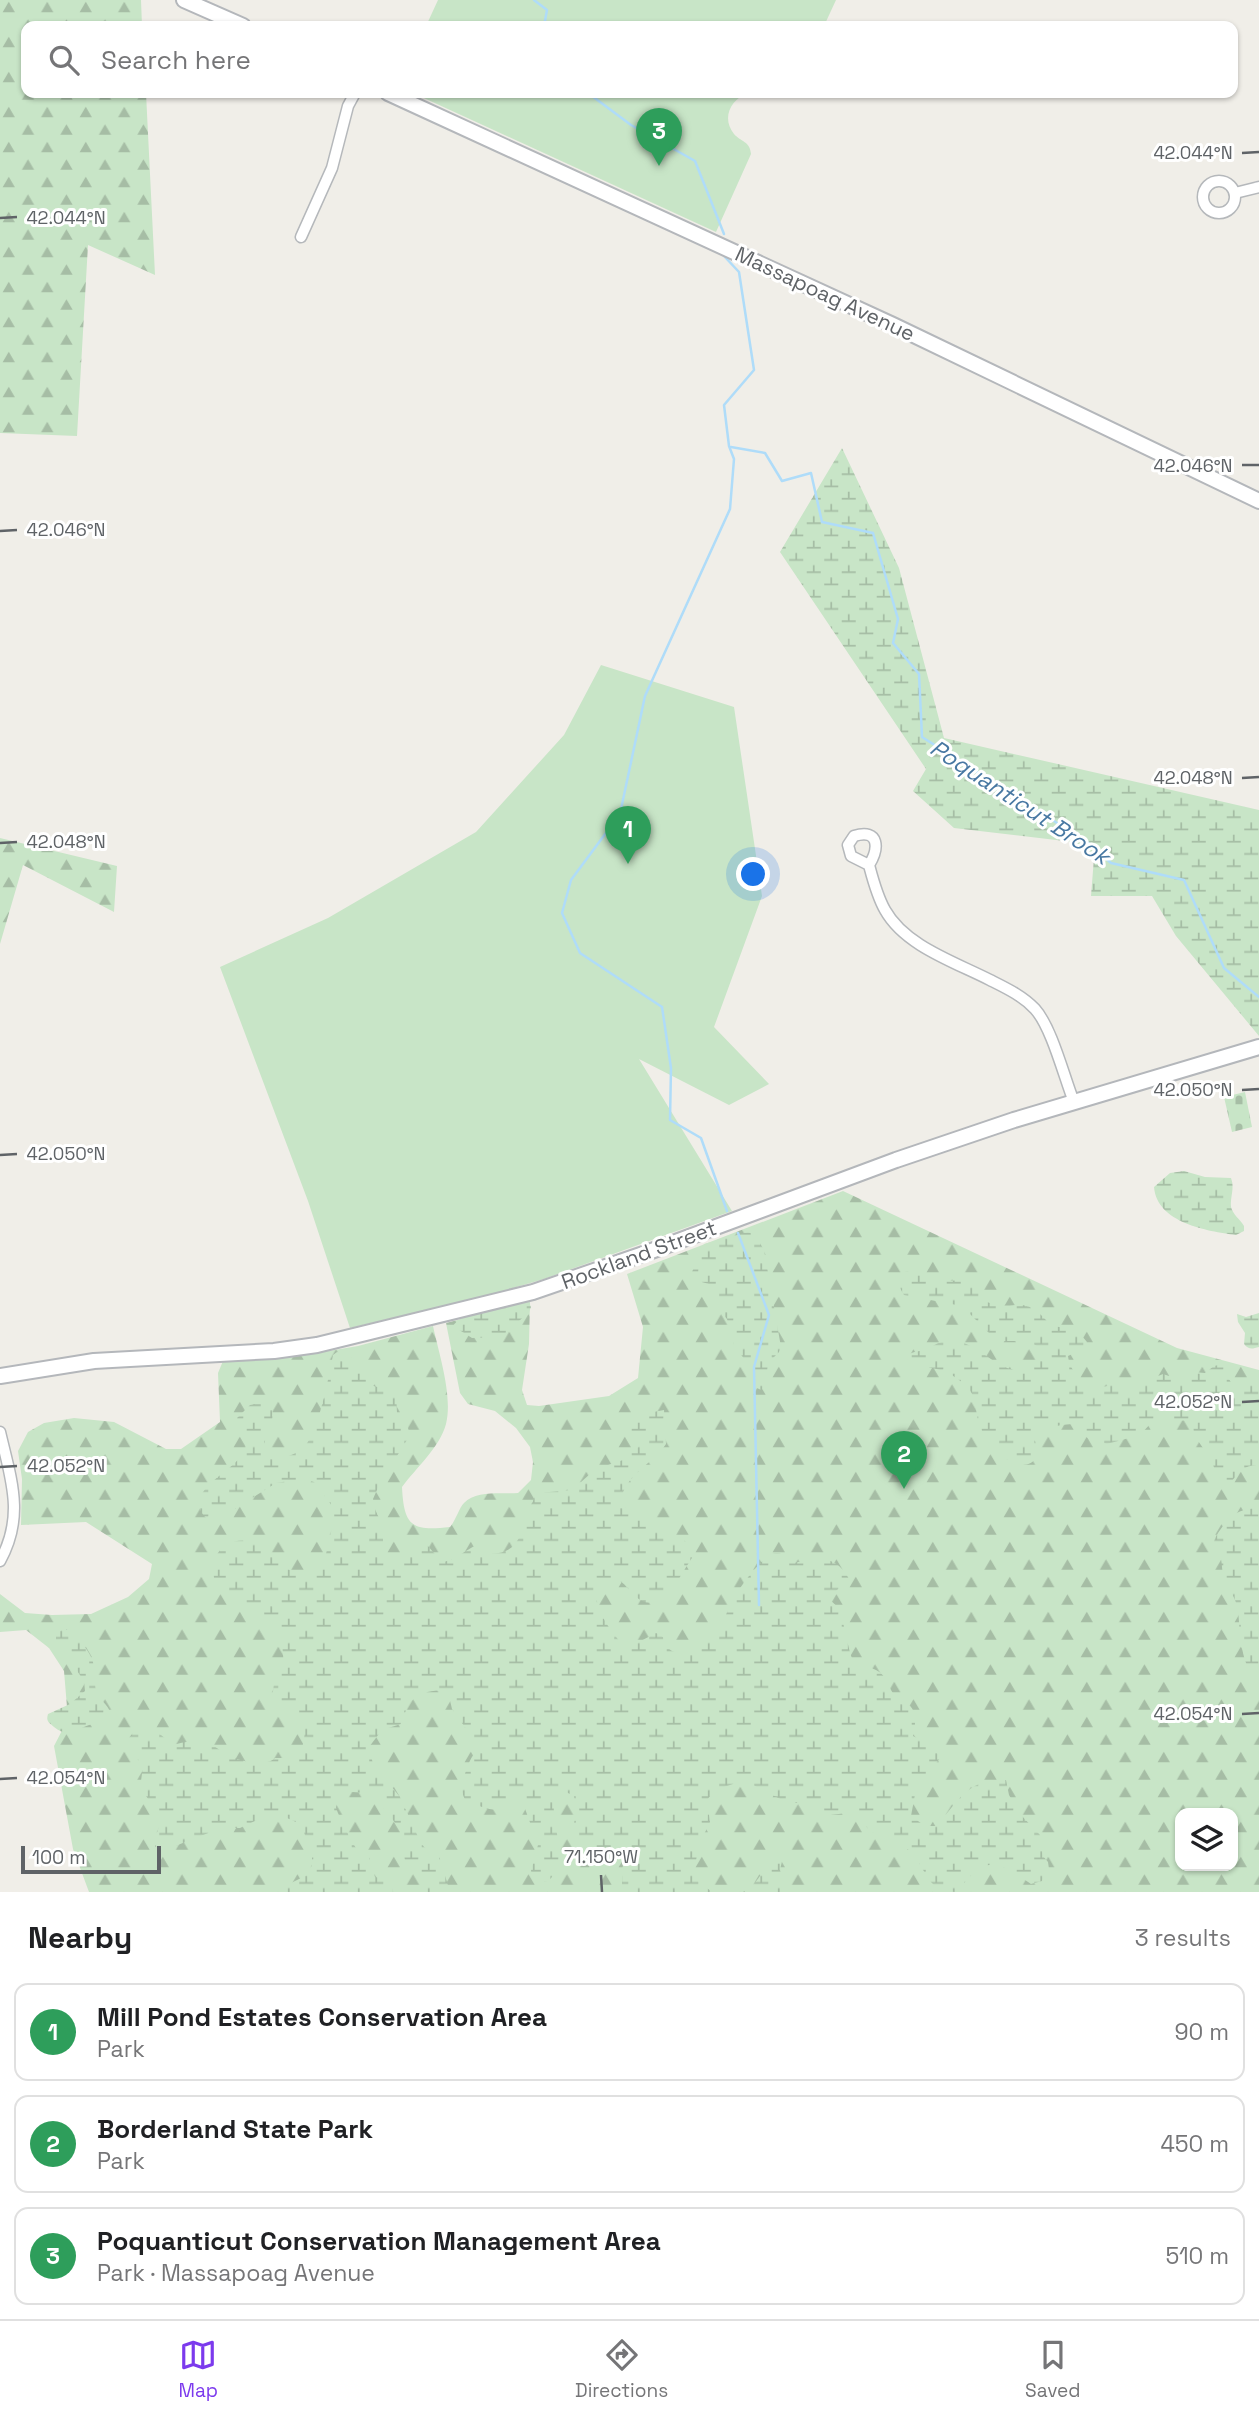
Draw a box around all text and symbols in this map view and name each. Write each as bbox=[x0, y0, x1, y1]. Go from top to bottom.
search box bbox=[21, 21, 1238, 98]
icon: search bbox=[45, 41, 83, 79]
text: Search here bbox=[101, 43, 251, 77]
pin: 3 bbox=[636, 108, 682, 166]
text: 42.044°N bbox=[1153, 141, 1233, 164]
text: 42.044°N bbox=[26, 206, 106, 229]
street label: Massapoag Avenue bbox=[731, 240, 919, 347]
text: 42.046°N bbox=[1154, 454, 1233, 477]
text: 42.046°N bbox=[27, 518, 106, 541]
water label: Poquanticut Brook bbox=[924, 733, 1118, 873]
text: 42.048°N bbox=[1153, 766, 1233, 789]
pin: 1 bbox=[605, 806, 651, 864]
text: 42.048°N bbox=[26, 830, 106, 853]
your location bbox=[736, 857, 770, 891]
text: 42.050°N bbox=[1153, 1078, 1233, 1101]
text: 42.050°N bbox=[26, 1142, 106, 1165]
street label: Rockland Street bbox=[557, 1214, 720, 1295]
text: 42.052°N bbox=[1154, 1390, 1232, 1413]
pin: 2 bbox=[881, 1431, 927, 1489]
text: 42.052°N bbox=[27, 1454, 105, 1477]
text: 42.054°N bbox=[1154, 1702, 1232, 1725]
text: 42.054°N bbox=[27, 1766, 105, 1789]
map controls bbox=[1175, 1808, 1238, 1871]
button: layers bbox=[1175, 1808, 1238, 1871]
scale bar bbox=[21, 1843, 161, 1875]
text: 100 m bbox=[32, 1845, 86, 1870]
text: 71.150°W bbox=[564, 1845, 638, 1868]
text: Nearby bbox=[28, 1918, 132, 1957]
text: 3 results bbox=[1135, 1923, 1231, 1953]
text: Mill Pond Estates Conservation Area bbox=[97, 2000, 547, 2034]
text: 1 bbox=[48, 2017, 58, 2047]
text: 90 m bbox=[1174, 2017, 1229, 2047]
text: Park bbox=[97, 2034, 145, 2064]
text: Borderland State Park bbox=[97, 2112, 373, 2146]
text: 2 bbox=[46, 2129, 60, 2159]
text: 450 m bbox=[1160, 2129, 1229, 2159]
text: Park bbox=[97, 2146, 145, 2176]
text: Poquanticut Conservation Management Area bbox=[97, 2224, 661, 2258]
text: 3 bbox=[46, 2241, 60, 2271]
text: 510 m bbox=[1166, 2241, 1229, 2271]
text: Park · Massapoag Avenue bbox=[97, 2258, 375, 2288]
tab: Map bbox=[178, 2336, 218, 2403]
tab: Directions bbox=[575, 2336, 668, 2403]
tab: Saved bbox=[1025, 2336, 1081, 2403]

